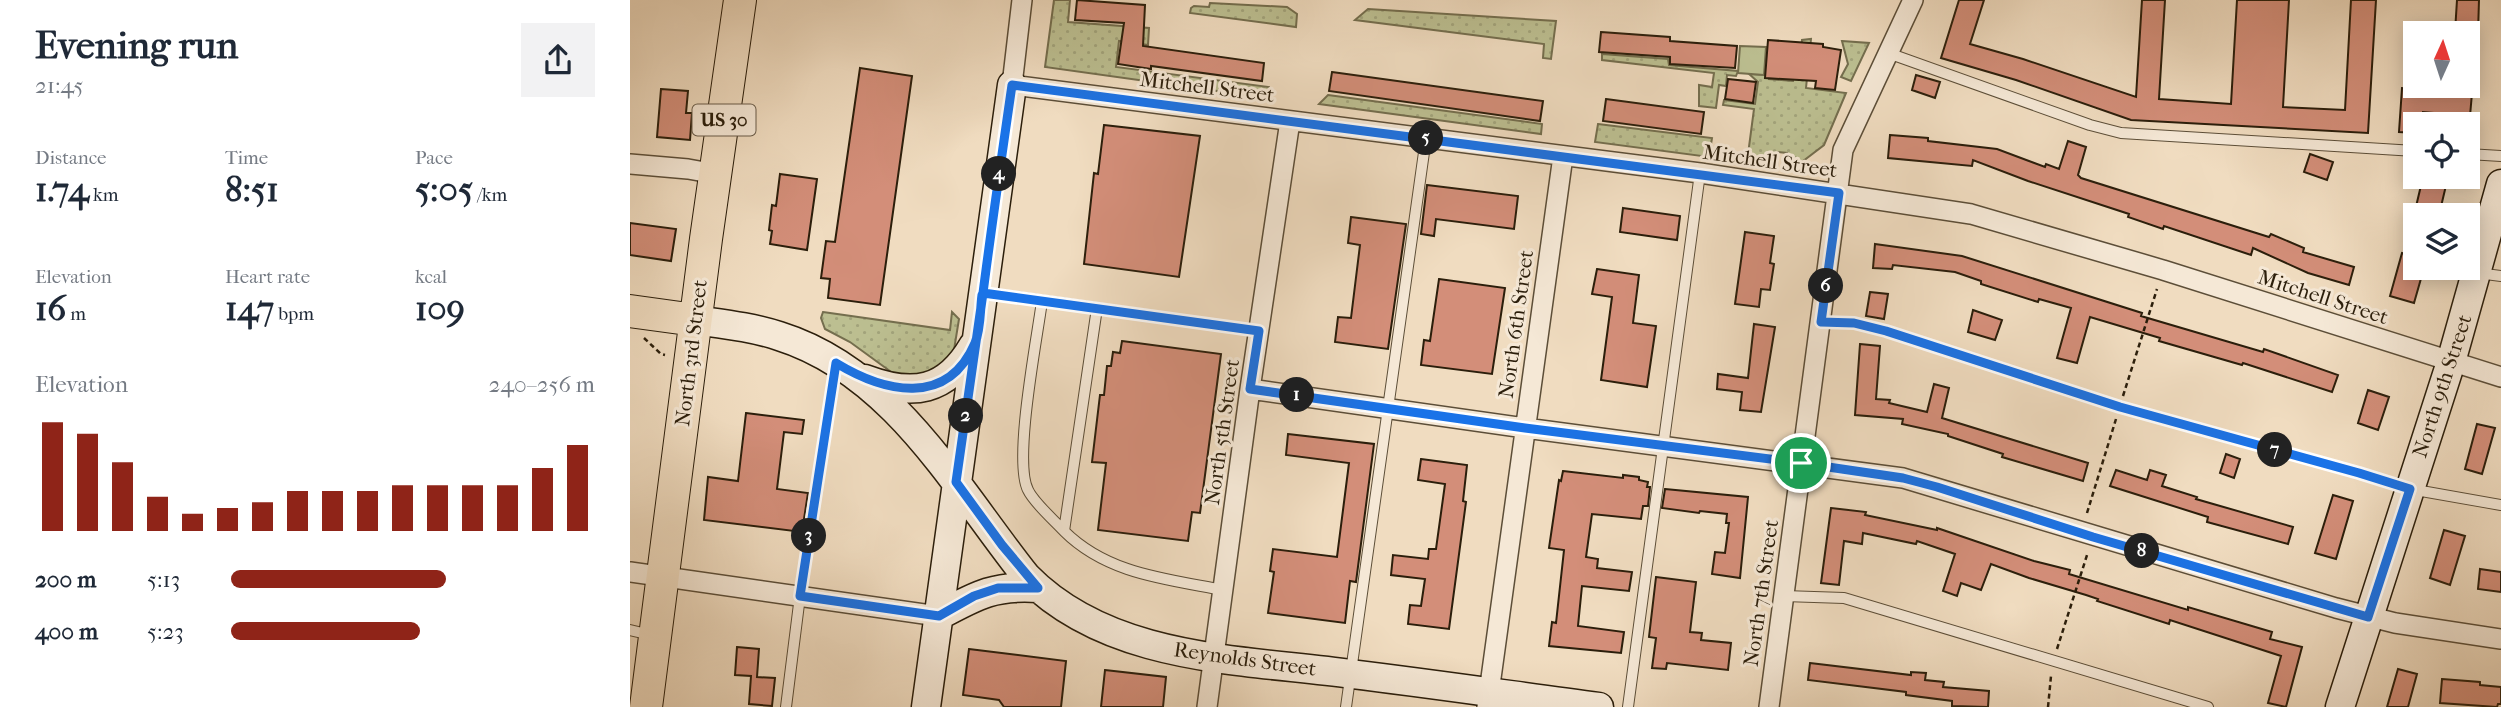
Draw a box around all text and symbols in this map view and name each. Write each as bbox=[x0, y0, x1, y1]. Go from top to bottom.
north arrow bbox=[2403, 21, 2480, 98]
map controls bbox=[2403, 21, 2480, 280]
text: Evening run bbox=[35, 23, 238, 68]
button: share bbox=[521, 23, 595, 97]
street label: Mitchell Street bbox=[1138, 67, 1276, 107]
text: 21:45 bbox=[35, 72, 84, 99]
road number: US 30 bbox=[692, 104, 756, 136]
button: locate bbox=[2403, 112, 2480, 189]
pin: 5 bbox=[1408, 120, 1444, 156]
text: 5 bbox=[1421, 126, 1430, 148]
street label: Mitchell Street bbox=[1701, 140, 1839, 182]
text: Distance bbox=[35, 147, 106, 169]
text: Time bbox=[225, 147, 268, 169]
text: Pace bbox=[415, 147, 453, 169]
pin: 4 bbox=[982, 156, 1016, 192]
text: 4 bbox=[993, 162, 1004, 184]
text: 1.74 bbox=[35, 169, 89, 210]
text: 8:51 bbox=[225, 169, 279, 210]
text: 5:05 bbox=[415, 169, 473, 210]
text: km bbox=[89, 184, 119, 206]
text: /km bbox=[473, 184, 507, 206]
button: layers bbox=[2403, 203, 2480, 280]
street label: North 6th Street bbox=[1494, 248, 1538, 400]
street label: Mitchell Street bbox=[2255, 265, 2392, 330]
text: Elevation bbox=[35, 266, 112, 288]
text: Heart rate bbox=[225, 266, 310, 288]
text: kcal bbox=[415, 266, 447, 288]
pin: 6 bbox=[1808, 268, 1844, 304]
text: 6 bbox=[1820, 274, 1831, 296]
street label: North 3rd Street bbox=[670, 278, 712, 428]
text: 16 bbox=[35, 288, 66, 329]
text: 147 bbox=[225, 288, 274, 329]
text: 109 bbox=[415, 288, 465, 329]
text: m bbox=[66, 303, 86, 325]
text: bpm bbox=[274, 303, 314, 325]
street label: North 9th Street bbox=[2408, 311, 2477, 461]
street label: North 5th Street bbox=[1200, 357, 1244, 507]
text: Elevation bbox=[35, 371, 128, 398]
text: 240–256 m bbox=[489, 371, 595, 398]
pin: 1 bbox=[1280, 378, 1314, 412]
text: 1 bbox=[1293, 383, 1300, 405]
pin: 2 bbox=[948, 398, 984, 434]
text: 2 bbox=[961, 404, 970, 426]
pin bbox=[1771, 433, 1831, 493]
pin: 7 bbox=[2258, 433, 2292, 468]
text: 7 bbox=[2270, 438, 2279, 460]
icon: arrive bbox=[1782, 444, 1820, 482]
street label: North 7th Street bbox=[1739, 517, 1783, 668]
pin: 3 bbox=[792, 518, 826, 554]
text: 3 bbox=[805, 524, 812, 546]
pin: 8 bbox=[2124, 534, 2160, 568]
text: 8 bbox=[2137, 539, 2146, 561]
text: 200 m bbox=[35, 566, 96, 593]
text: 5:13 bbox=[147, 566, 180, 593]
text: 400 m bbox=[35, 618, 98, 645]
text: 5:23 bbox=[147, 618, 184, 645]
street label: Reynolds Street bbox=[1172, 637, 1318, 681]

